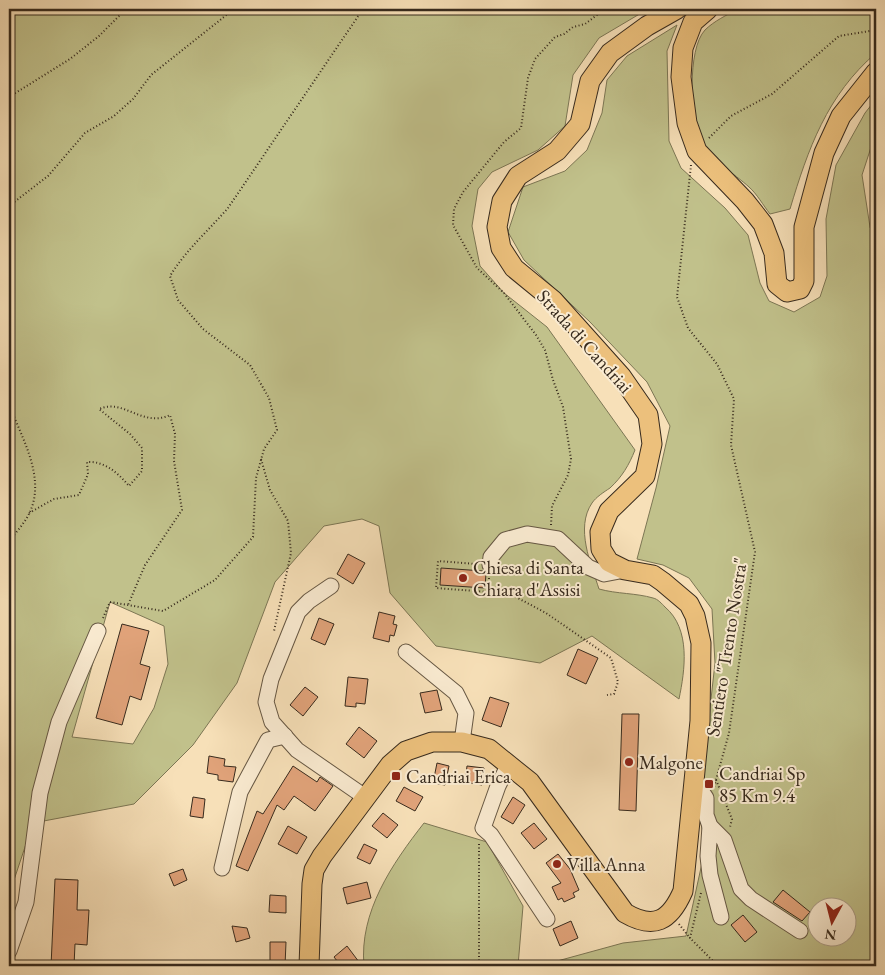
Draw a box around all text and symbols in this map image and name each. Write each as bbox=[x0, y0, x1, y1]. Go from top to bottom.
street label: Strada di Candriai bbox=[531, 284, 638, 399]
place label: Chiesa di Santa Chiara d'Assisi bbox=[473, 555, 584, 602]
street label: Sentiero "Trento Nostra" bbox=[700, 556, 753, 738]
marker: Chiesa di Santa Chiara d'Assisi bbox=[457, 572, 469, 584]
place label: Malgone bbox=[639, 750, 703, 775]
marker: Malgone bbox=[623, 756, 635, 768]
place label: Candriai Sp 85 Km 9.4 bbox=[719, 761, 806, 808]
place label: Candriai Erica bbox=[406, 764, 511, 789]
marker: Candriai Erica bbox=[390, 770, 402, 782]
marker: Candriai Sp 85 Km 9.4 bbox=[703, 778, 715, 790]
place label: Villa Anna bbox=[567, 852, 646, 877]
marker: Villa Anna bbox=[551, 858, 563, 870]
north arrow bbox=[808, 898, 858, 948]
text: N bbox=[823, 925, 837, 945]

